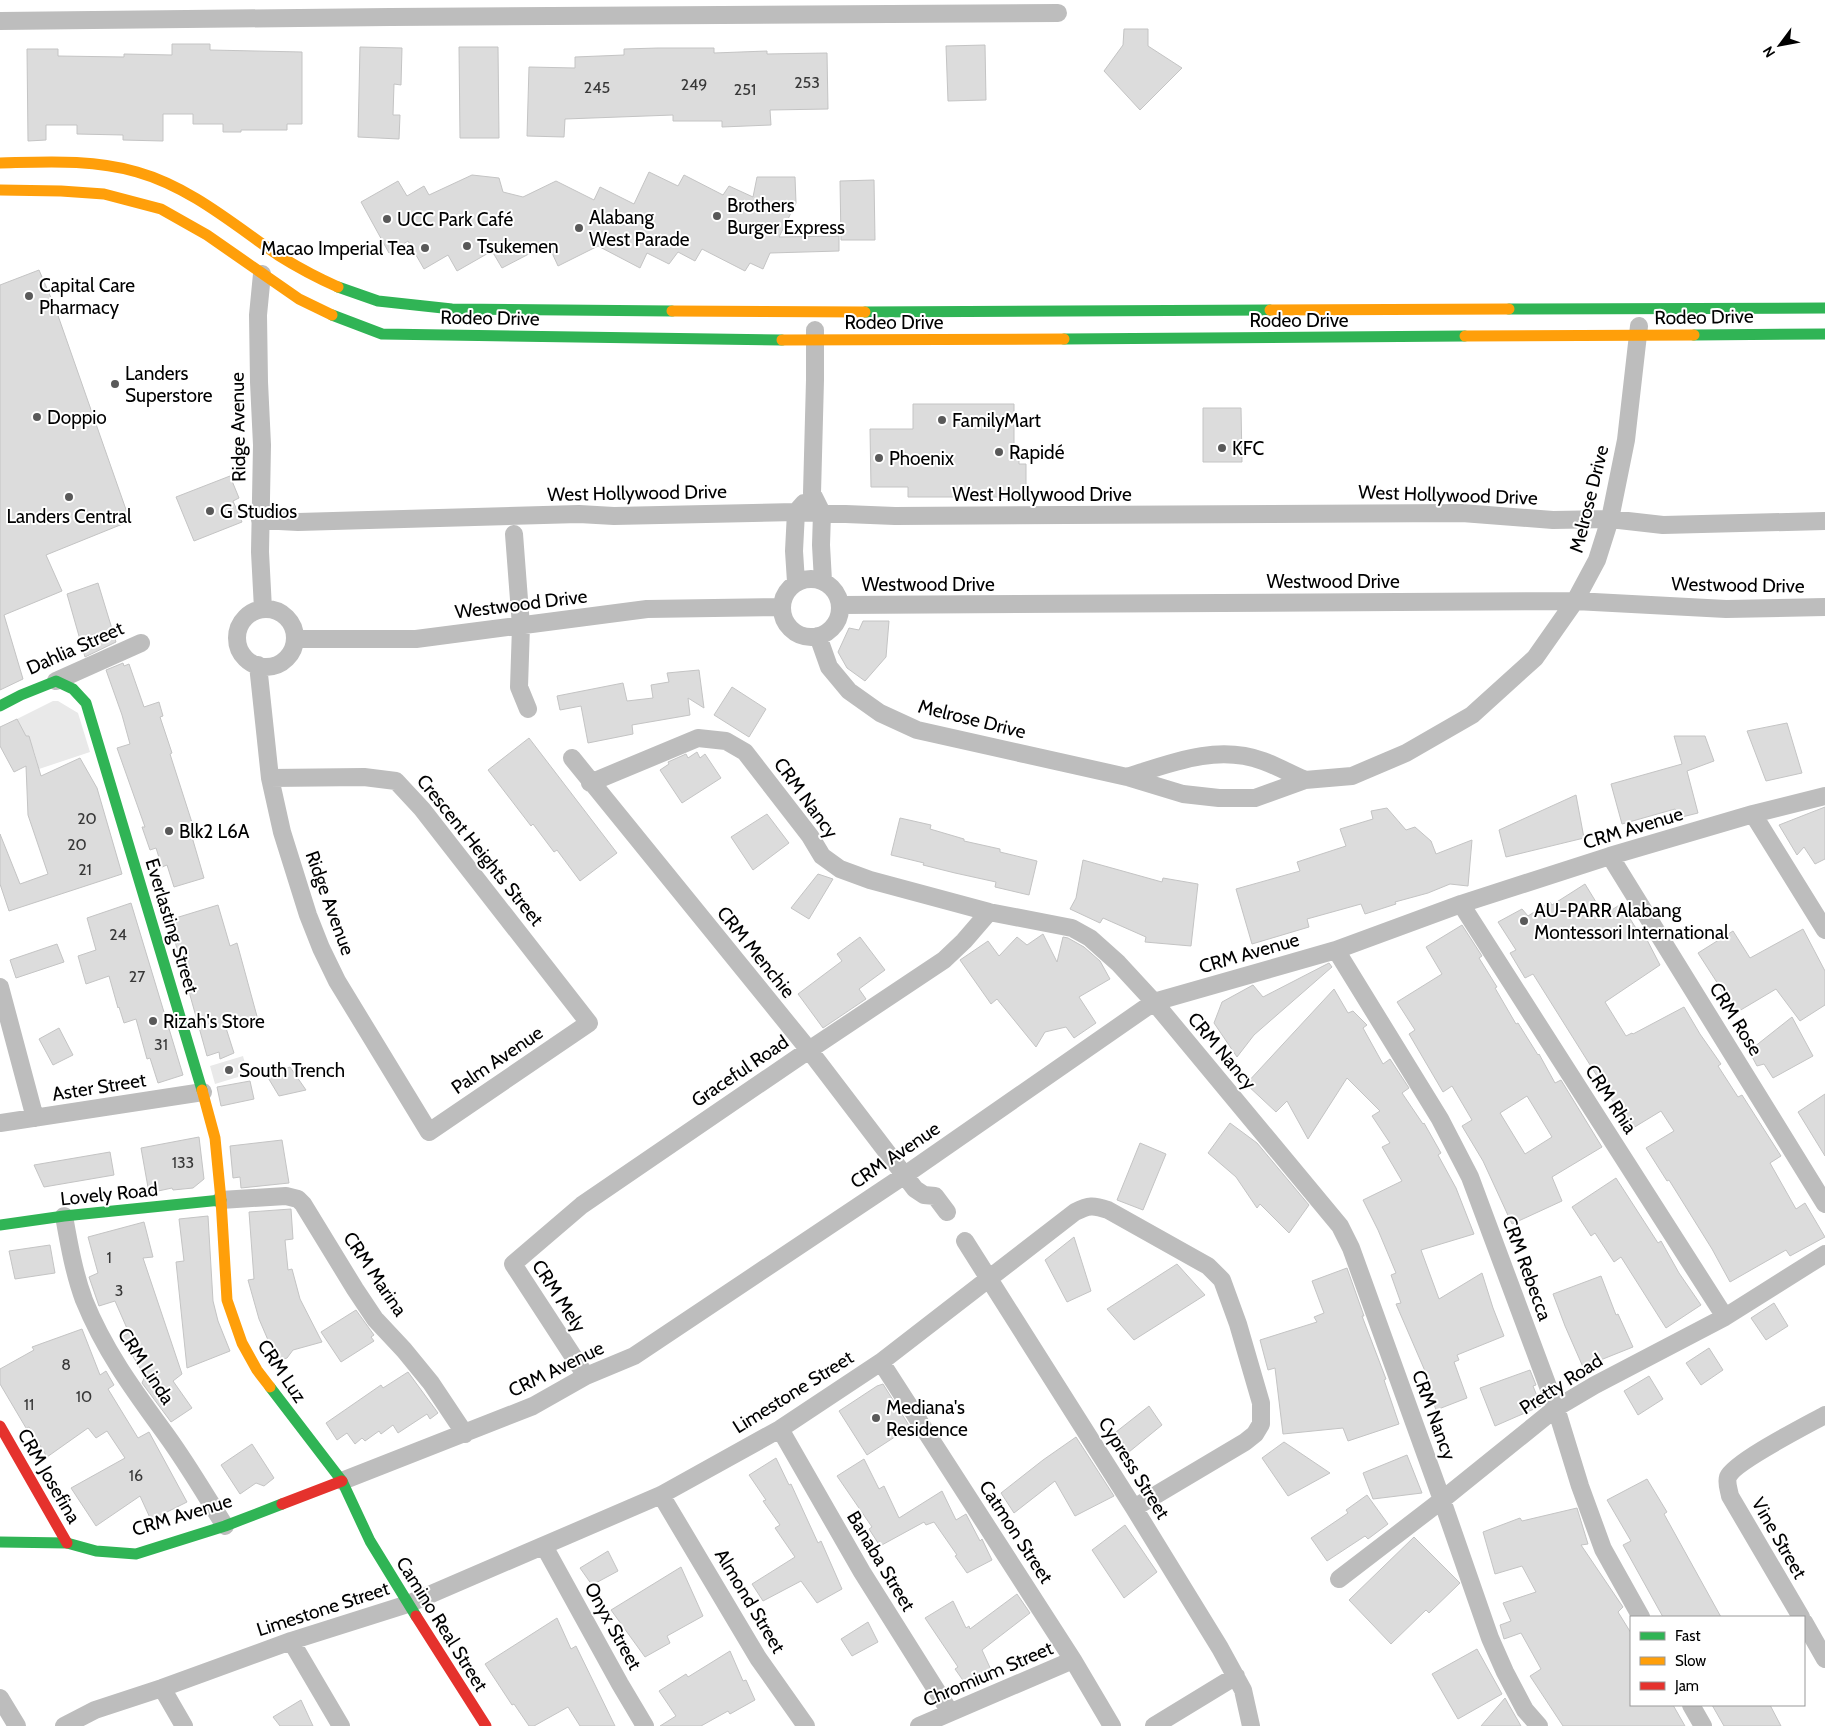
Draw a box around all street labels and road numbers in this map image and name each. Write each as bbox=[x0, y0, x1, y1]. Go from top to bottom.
street label: Rodeo Drive bbox=[1654, 305, 1754, 329]
street label: Rodeo Drive bbox=[440, 306, 540, 330]
street label: Rodeo Drive bbox=[1249, 309, 1349, 332]
street label: Rodeo Drive bbox=[844, 311, 944, 334]
street label: Ridge Avenue bbox=[226, 372, 250, 482]
street label: Melrose Drive bbox=[1565, 443, 1614, 555]
street label: West Hollywood Drive bbox=[547, 480, 727, 506]
street label: West Hollywood Drive bbox=[1358, 480, 1538, 510]
street label: West Hollywood Drive bbox=[952, 483, 1132, 506]
street label: Westwood Drive bbox=[1266, 570, 1400, 593]
street label: Westwood Drive bbox=[1671, 572, 1805, 598]
street label: Westwood Drive bbox=[861, 573, 995, 596]
street label: Westwood Drive bbox=[453, 584, 589, 624]
street label: Dahlia Street bbox=[23, 616, 128, 680]
street label: Melrose Drive bbox=[916, 695, 1028, 744]
street label: CRM Nancy bbox=[769, 753, 843, 843]
street label: Crescent Heights Street bbox=[412, 770, 549, 931]
street label: CRM Avenue bbox=[1580, 802, 1686, 854]
street label: Ridge Avenue bbox=[300, 848, 360, 959]
street label: Everlasting Street bbox=[140, 856, 204, 997]
street label: CRM Menchie bbox=[712, 902, 800, 1003]
street label: CRM Avenue bbox=[1196, 928, 1302, 978]
street label: CRM Rose bbox=[1705, 978, 1768, 1060]
street label: CRM Nancy bbox=[1183, 1008, 1261, 1095]
street label: Palm Avenue bbox=[447, 1021, 547, 1099]
street label: Graceful Road bbox=[687, 1030, 793, 1112]
street label: CRM Rhia bbox=[1580, 1060, 1642, 1138]
street label: Aster Street bbox=[50, 1068, 148, 1106]
street label: CRM Avenue bbox=[846, 1116, 944, 1193]
street label: Lovely Road bbox=[59, 1177, 159, 1211]
street label: CRM Rebecca bbox=[1497, 1212, 1557, 1324]
street label: CRM Marina bbox=[338, 1227, 412, 1321]
street label: CRM Mely bbox=[527, 1255, 591, 1337]
street label: CRM Linda bbox=[113, 1323, 179, 1409]
street label: CRM Luz bbox=[253, 1335, 311, 1407]
street label: CRM Avenue bbox=[505, 1336, 608, 1402]
street label: Limestone Street bbox=[728, 1345, 858, 1438]
street label: Pretty Road bbox=[1515, 1349, 1607, 1419]
street label: CRM Nancy bbox=[1407, 1367, 1461, 1463]
street label: Cypress Street bbox=[1093, 1413, 1175, 1524]
street label: CRM Josefina bbox=[13, 1425, 85, 1527]
street label: Catmon Street bbox=[974, 1476, 1058, 1588]
street label: CRM Avenue bbox=[129, 1489, 235, 1541]
street label: Vine Street bbox=[1747, 1493, 1812, 1583]
street label: Banaba Street bbox=[842, 1507, 920, 1616]
street label: Almond Street bbox=[710, 1545, 790, 1658]
street label: Camino Real Street bbox=[391, 1552, 493, 1696]
street label: Limestone Street bbox=[254, 1577, 393, 1641]
street label: Onyx Street bbox=[580, 1578, 647, 1674]
street label: Chromium Street bbox=[920, 1636, 1057, 1712]

